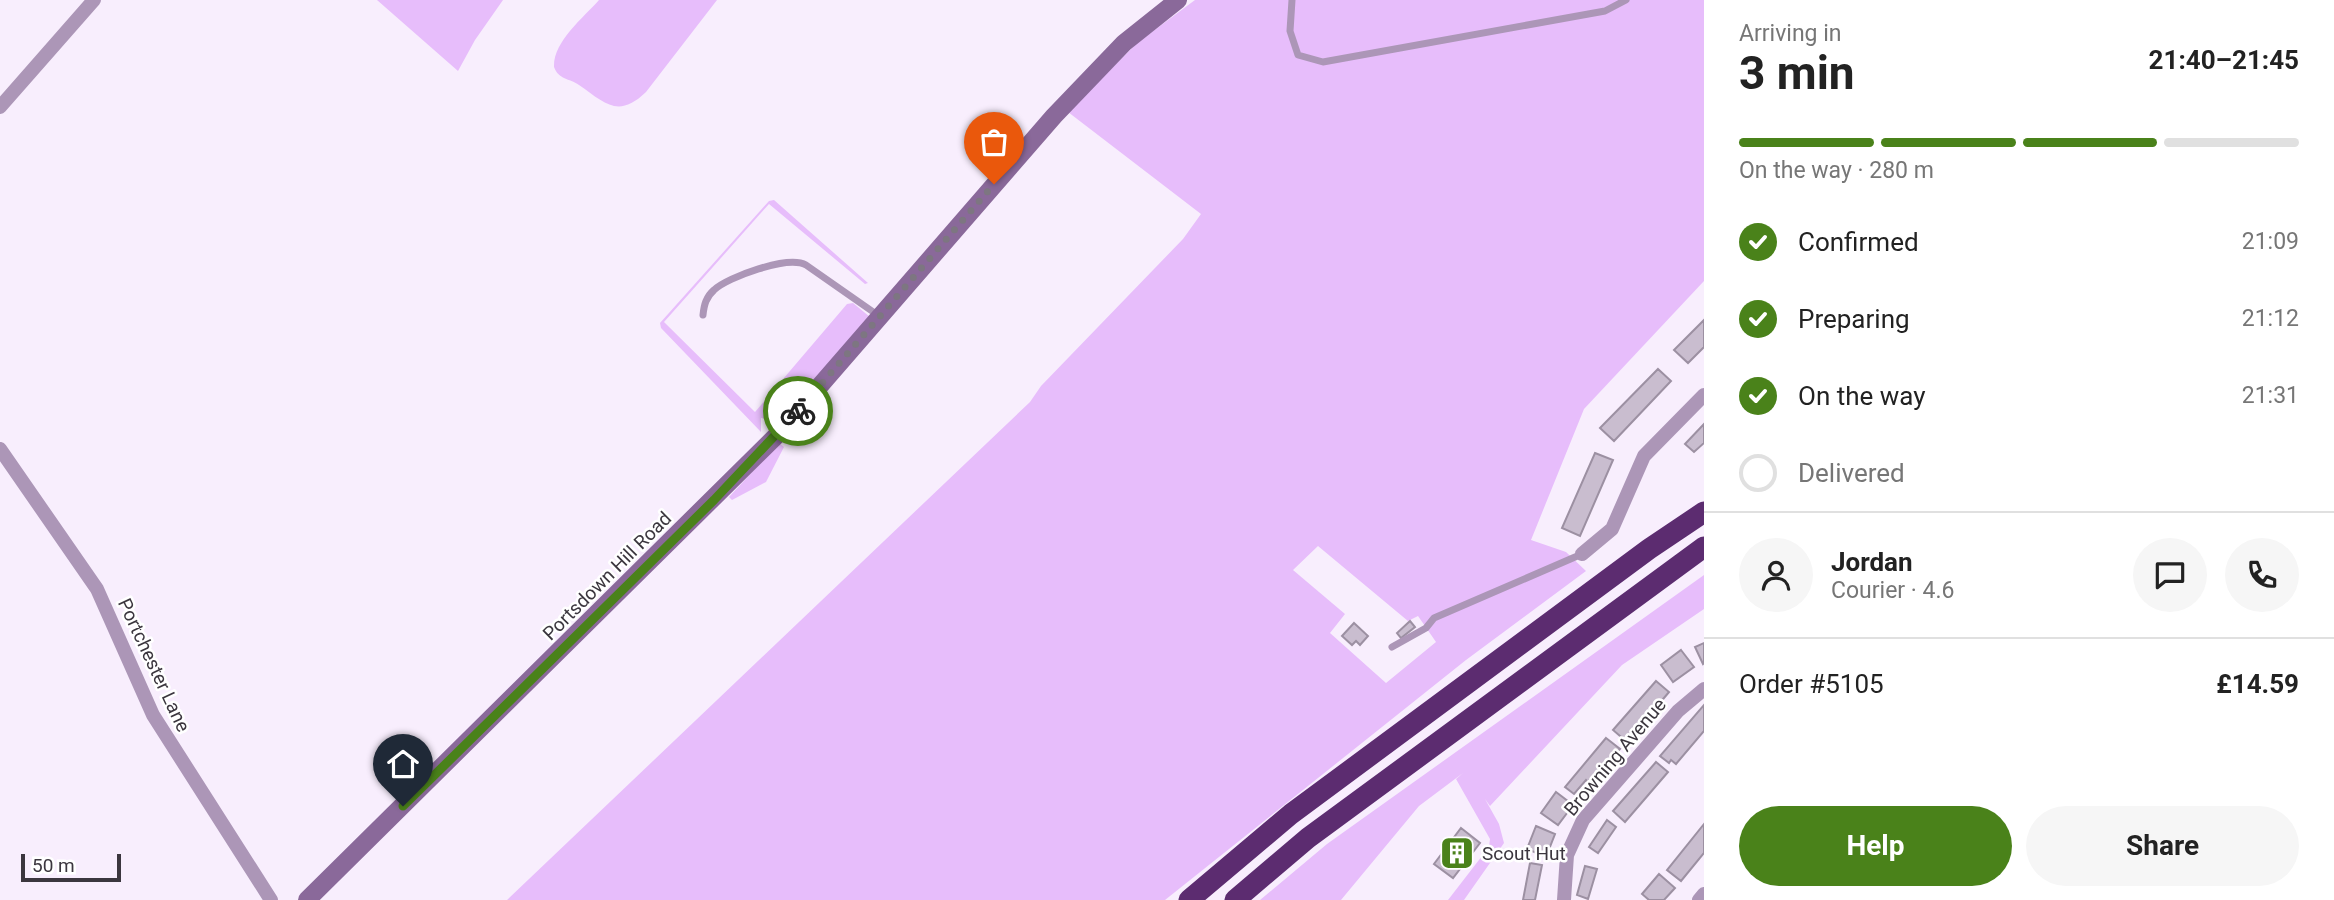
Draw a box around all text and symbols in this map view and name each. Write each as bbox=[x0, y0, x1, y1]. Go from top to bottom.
text: Arriving in bbox=[1739, 20, 1842, 47]
text: 21:40–21:45 bbox=[2149, 45, 2299, 75]
text: 3 min bbox=[1739, 46, 1855, 100]
pin bbox=[964, 112, 1024, 184]
icon: bag bbox=[975, 123, 1013, 161]
text: On the way · 280 m bbox=[1739, 157, 1934, 184]
icon: check bbox=[1739, 223, 1777, 261]
text: Confirmed bbox=[1798, 227, 1919, 257]
text: 21:09 bbox=[2242, 228, 2299, 255]
icon: check bbox=[1739, 300, 1777, 338]
text: Preparing bbox=[1798, 304, 1910, 334]
text: 21:12 bbox=[2242, 305, 2299, 332]
courier bbox=[763, 376, 833, 446]
icon: check bbox=[1739, 377, 1777, 415]
text: On the way bbox=[1798, 381, 1926, 411]
text: 21:31 bbox=[2242, 382, 2299, 409]
icon: bike bbox=[779, 392, 817, 430]
text: Delivered bbox=[1798, 458, 1905, 488]
street label: Portsdown Hill Road bbox=[538, 507, 676, 645]
button: person bbox=[1739, 538, 1813, 612]
button: chat bbox=[2133, 538, 2207, 612]
button: phone bbox=[2225, 538, 2299, 612]
text: Jordan bbox=[1831, 547, 1913, 577]
text: Courier · 4.6 bbox=[1831, 577, 1954, 604]
street label: Portchester Lane bbox=[113, 595, 195, 735]
text: Order #5105 bbox=[1739, 669, 1884, 699]
text: £14.59 bbox=[2216, 669, 2299, 699]
street label: Browning Avenue bbox=[1559, 694, 1671, 820]
pin bbox=[373, 734, 433, 806]
icon: home bbox=[384, 745, 422, 783]
button: Help bbox=[1739, 806, 2012, 886]
button: Share bbox=[2026, 806, 2299, 886]
building icon: Scout Hut bbox=[1438, 834, 1476, 872]
place label: Scout Hut bbox=[1482, 842, 1566, 865]
scale bar bbox=[21, 851, 121, 883]
text: 50 m bbox=[32, 854, 75, 877]

